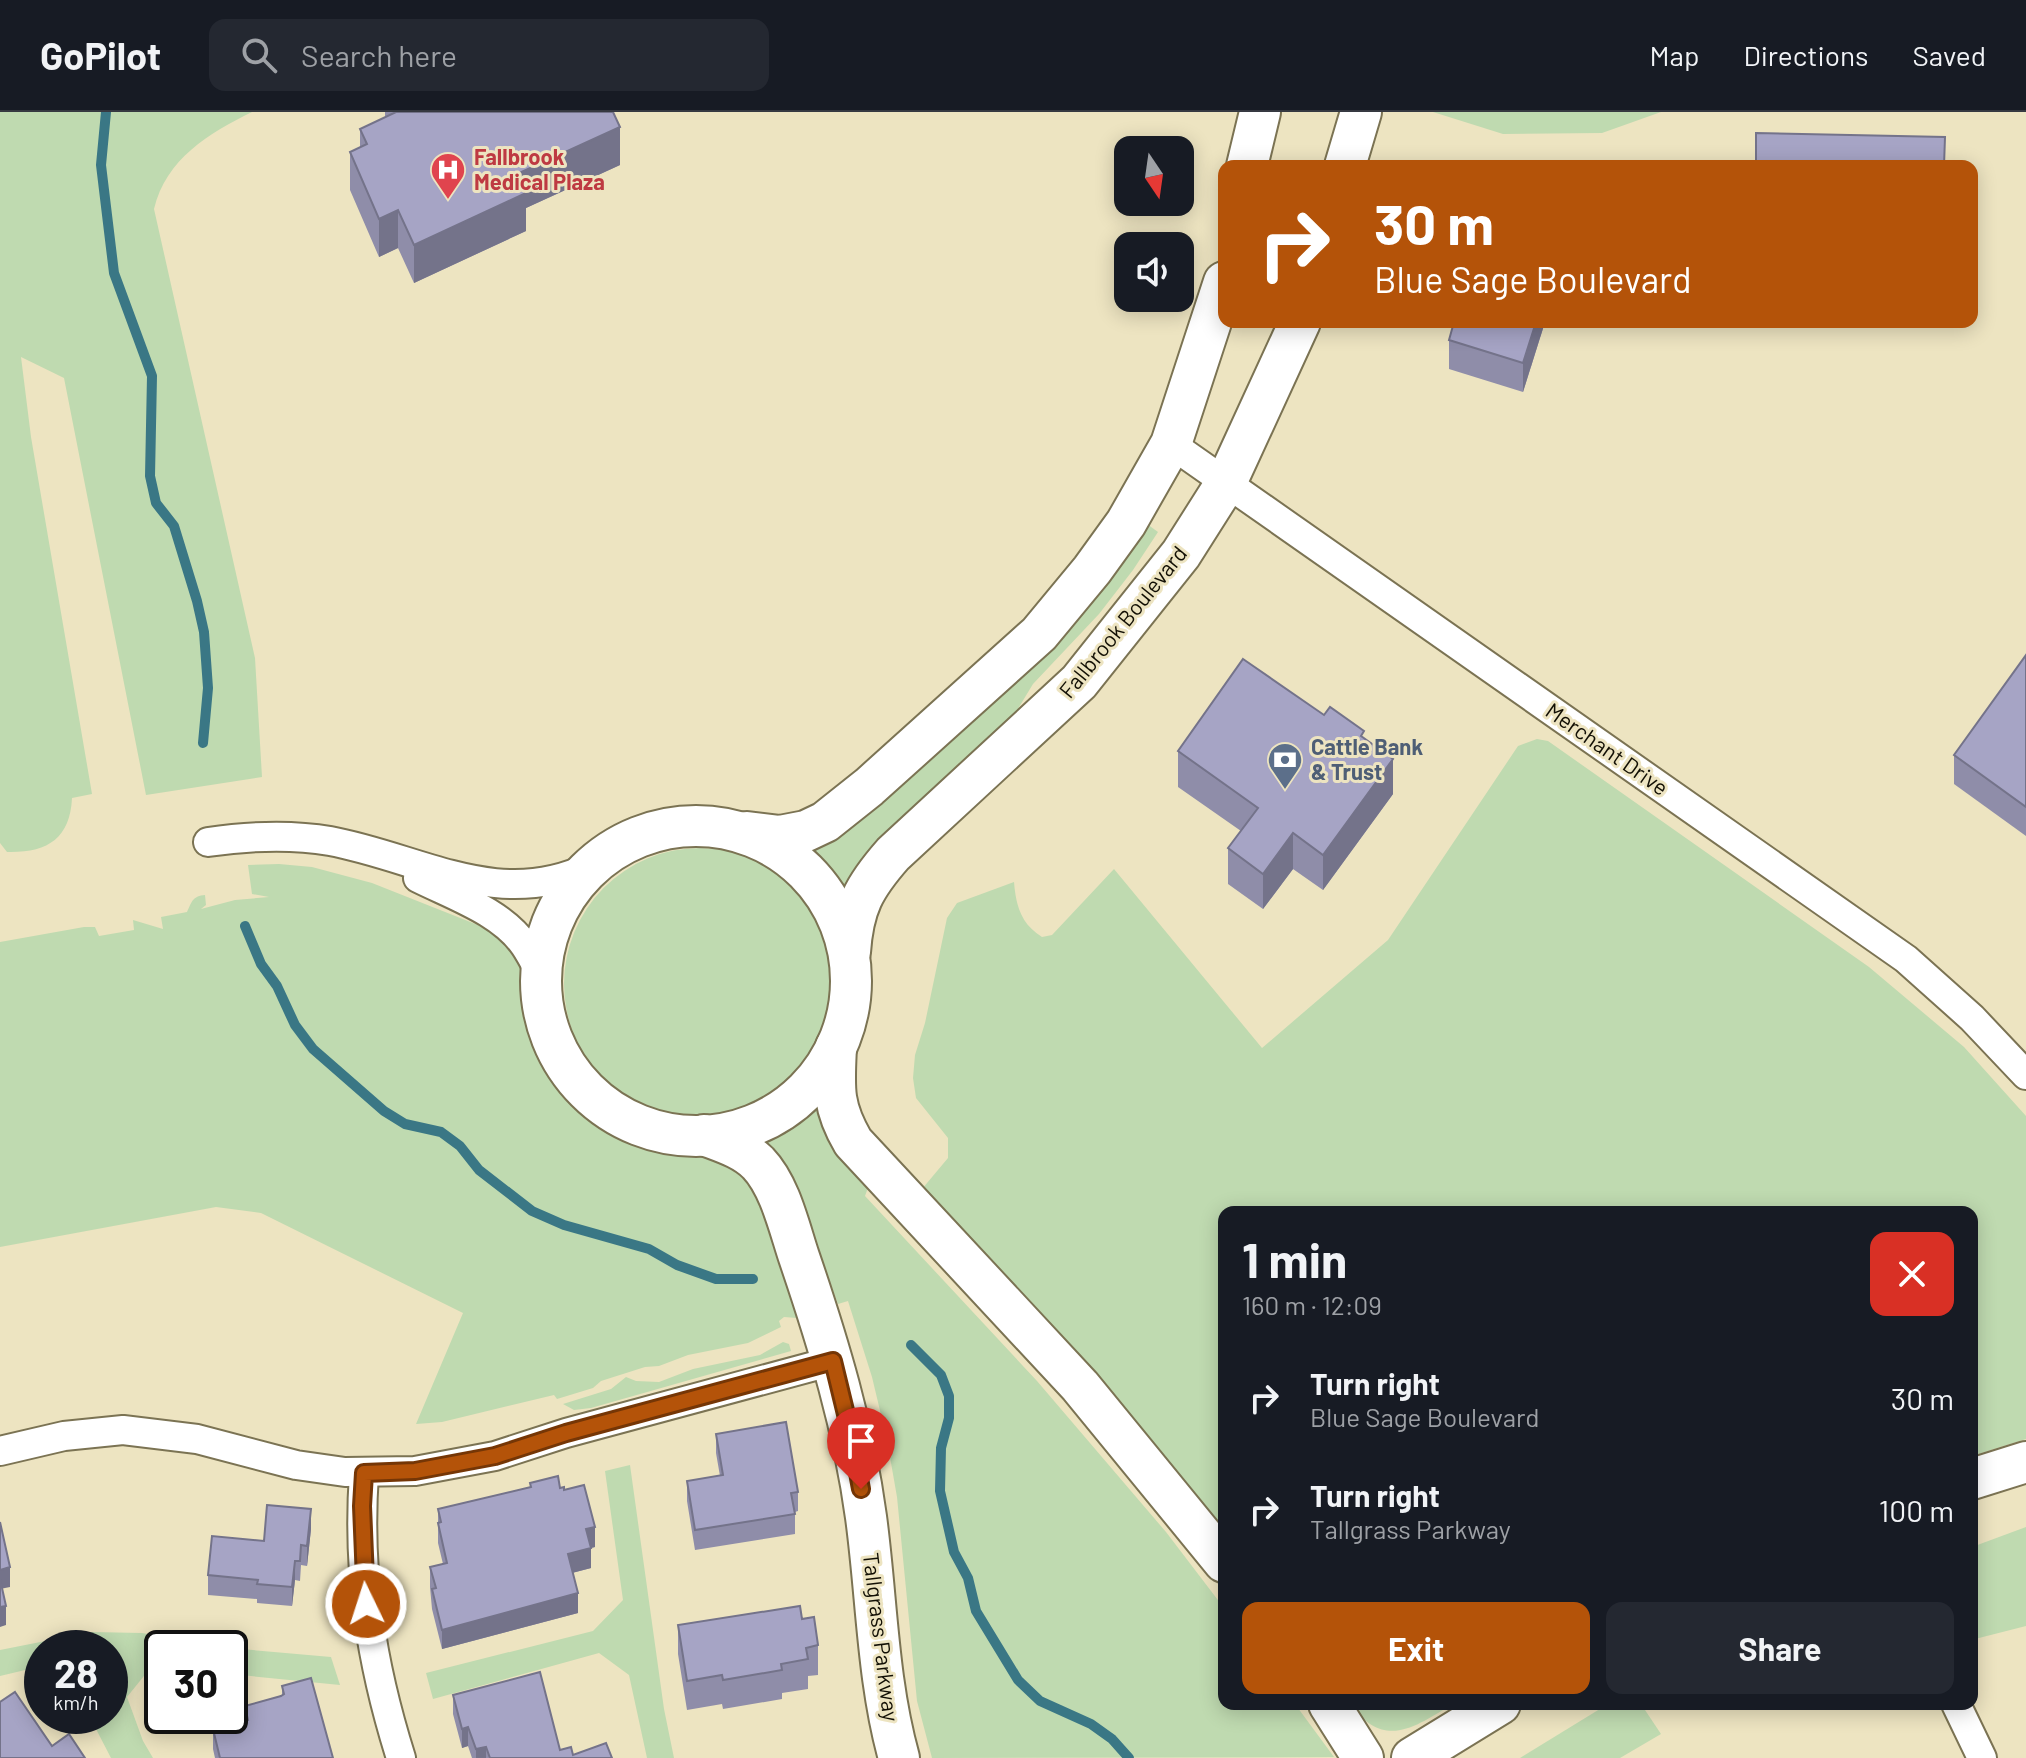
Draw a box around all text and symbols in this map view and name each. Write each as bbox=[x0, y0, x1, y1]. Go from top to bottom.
search box bbox=[209, 19, 769, 91]
text: GoPilot bbox=[40, 32, 161, 78]
icon: search bbox=[237, 33, 281, 77]
text: Search here bbox=[301, 37, 457, 73]
text: Map bbox=[1650, 38, 1699, 72]
text: Directions bbox=[1743, 38, 1869, 72]
text: Saved bbox=[1913, 38, 1986, 72]
north arrow bbox=[1114, 136, 1194, 216]
map controls bbox=[1114, 136, 1194, 312]
place label: Fallbrook Medical Plaza bbox=[474, 143, 605, 194]
hospital icon: Fallbrook Medical Plaza bbox=[429, 151, 467, 201]
text: 30 m bbox=[1374, 189, 1494, 256]
icon: right bbox=[1242, 192, 1346, 296]
button: sound bbox=[1114, 232, 1194, 312]
text: Blue Sage Boulevard bbox=[1374, 257, 1692, 300]
street label: Fallbrook Boulevard bbox=[1053, 540, 1191, 703]
street label: Merchant Drive bbox=[1541, 696, 1674, 800]
place label: Cattle Bank & Trust bbox=[1311, 733, 1423, 784]
bank icon: Cattle Bank & Trust bbox=[1266, 741, 1304, 791]
text: 1 min bbox=[1242, 1230, 1347, 1288]
button: close bbox=[1870, 1232, 1954, 1316]
text: 160 m · 12:09 bbox=[1242, 1289, 1382, 1320]
text: Turn right bbox=[1310, 1365, 1440, 1401]
icon: right bbox=[1242, 1376, 1286, 1420]
text: 30 m bbox=[1891, 1380, 1954, 1416]
text: Blue Sage Boulevard bbox=[1310, 1401, 1539, 1432]
pin bbox=[827, 1407, 895, 1489]
icon: arrive bbox=[839, 1419, 883, 1463]
text: Turn right bbox=[1310, 1477, 1440, 1513]
icon: right bbox=[1242, 1488, 1286, 1532]
text: 100 m bbox=[1879, 1492, 1954, 1528]
text: Tallgrass Parkway bbox=[1310, 1513, 1511, 1544]
street label: Tallgrass Parkway bbox=[859, 1551, 905, 1723]
position arrow bbox=[324, 1562, 408, 1646]
button: Exit bbox=[1242, 1602, 1590, 1694]
button: Share bbox=[1606, 1602, 1954, 1694]
speed limit sign: 30 bbox=[144, 1630, 248, 1734]
text: 28 bbox=[54, 1648, 98, 1696]
text: km/h bbox=[53, 1690, 99, 1714]

